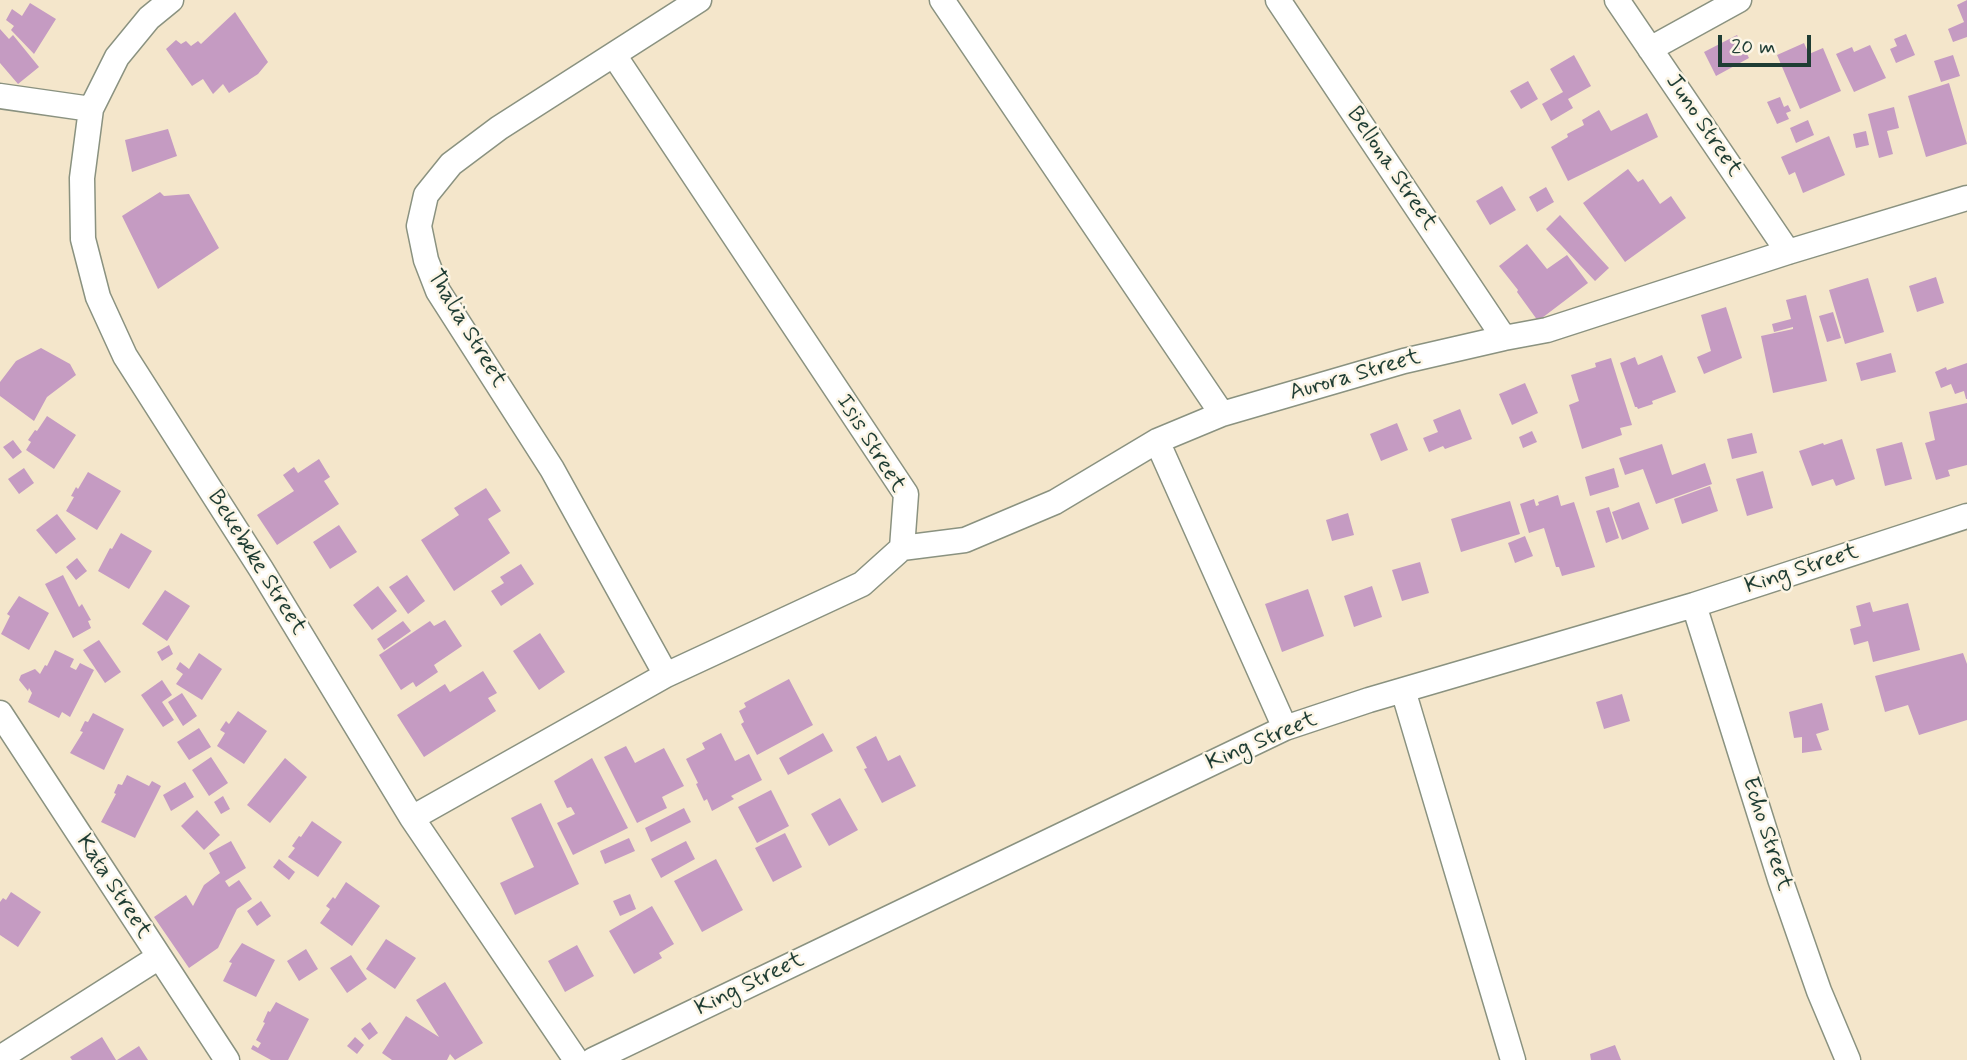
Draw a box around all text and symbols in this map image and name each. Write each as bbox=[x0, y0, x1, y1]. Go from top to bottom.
scale bar bbox=[1722, 21, 1815, 65]
text: 20 m bbox=[1731, 33, 1776, 61]
street label: Juno Street bbox=[1659, 69, 1747, 183]
street label: Bellona Street bbox=[1340, 102, 1442, 236]
street label: Thalia Street bbox=[420, 265, 512, 393]
street label: Aurora Street bbox=[1286, 344, 1424, 408]
street label: Isis Street bbox=[829, 390, 911, 498]
street label: Bekebeke Street bbox=[200, 485, 312, 641]
street label: King Street bbox=[1742, 539, 1862, 601]
street label: King Street bbox=[1202, 706, 1322, 778]
street label: Echo Street bbox=[1735, 774, 1797, 894]
street label: Kata Street bbox=[69, 830, 157, 944]
street label: King Street bbox=[691, 947, 809, 1023]

